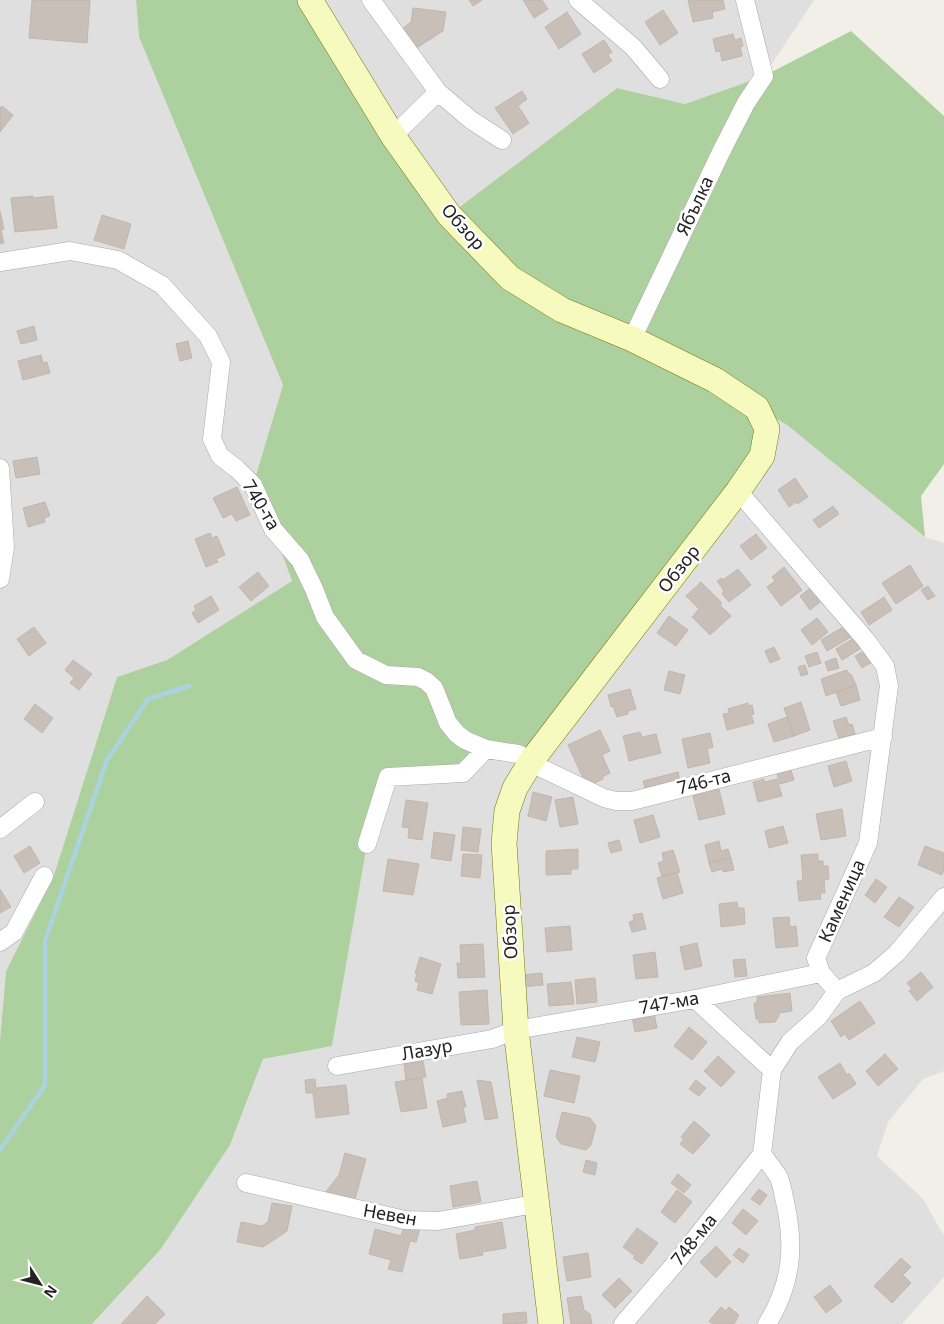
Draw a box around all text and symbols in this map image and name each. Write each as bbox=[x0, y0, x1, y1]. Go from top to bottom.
street label: Ябълка bbox=[670, 172, 718, 239]
street label: Обзор bbox=[436, 198, 491, 255]
street label: 740-та bbox=[237, 475, 286, 534]
street label: Обзор bbox=[652, 539, 705, 597]
street label: 746-та bbox=[674, 763, 733, 799]
street label: Каменица bbox=[812, 855, 870, 946]
street label: Обзор bbox=[496, 904, 522, 960]
street label: 747-ма bbox=[637, 985, 701, 1019]
street label: Лазур bbox=[399, 1033, 454, 1065]
street label: Невен bbox=[361, 1197, 419, 1231]
street label: 748-ма bbox=[665, 1208, 722, 1270]
north arrow bbox=[15, 1259, 65, 1309]
text: N bbox=[40, 1282, 62, 1302]

